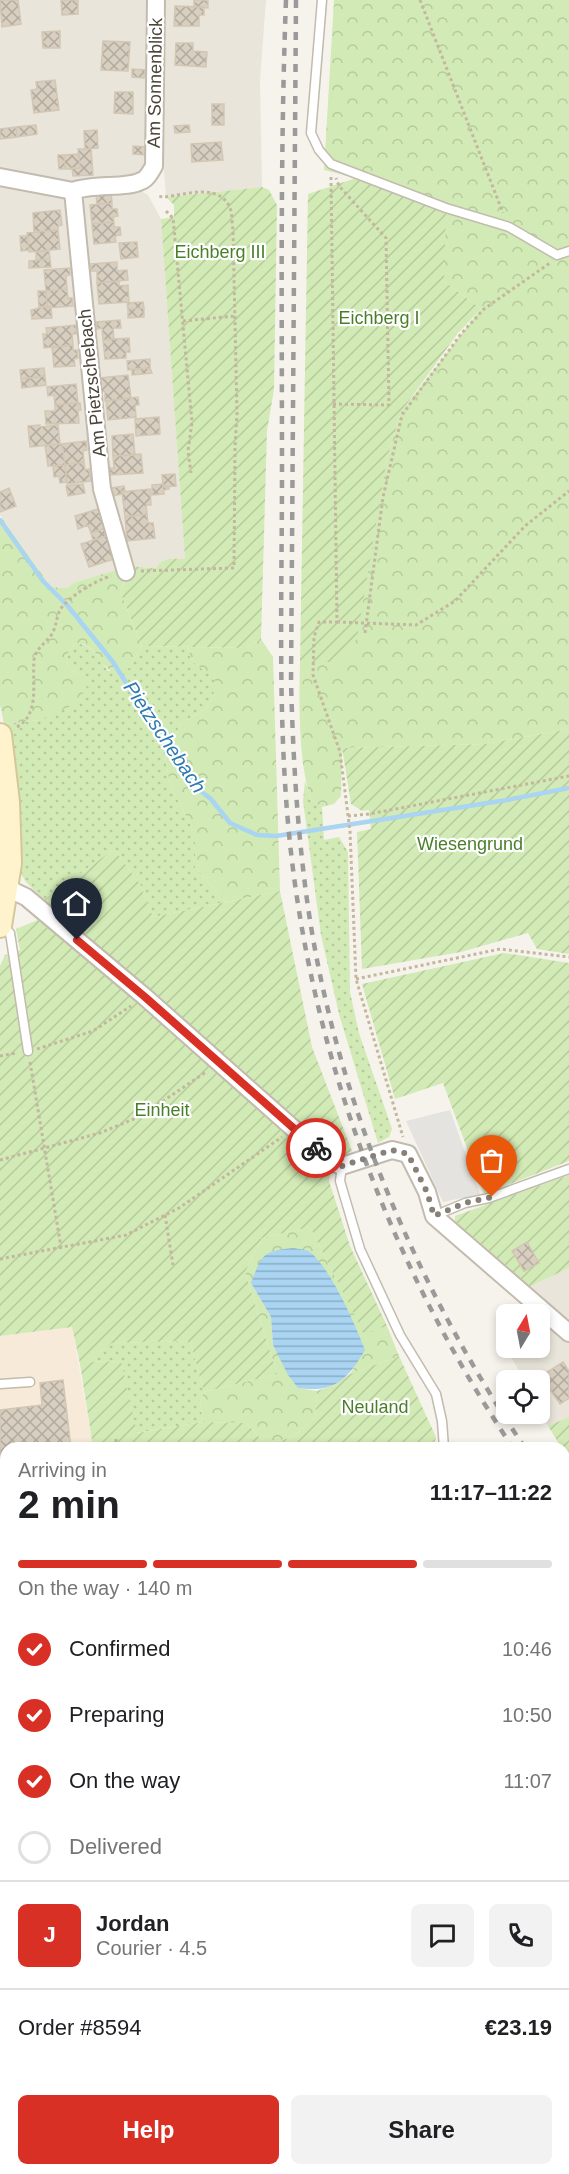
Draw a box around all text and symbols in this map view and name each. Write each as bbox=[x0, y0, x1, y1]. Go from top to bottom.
street label: Am Sonnenblick bbox=[144, 17, 166, 148]
park label: Eichberg III bbox=[174, 242, 266, 262]
street label: Am Pietzschebach bbox=[74, 308, 110, 458]
park label: Eichberg I bbox=[338, 308, 420, 328]
water label: Pietzschebach bbox=[120, 677, 210, 797]
park label: Wiesengrund bbox=[417, 834, 523, 854]
pin bbox=[51, 878, 102, 940]
icon: home bbox=[60, 887, 93, 920]
park label: Einheit bbox=[134, 1100, 190, 1120]
courier bbox=[286, 1118, 346, 1178]
icon: bike bbox=[300, 1132, 333, 1165]
pin bbox=[466, 1135, 517, 1197]
icon: bag bbox=[475, 1144, 508, 1177]
north arrow bbox=[496, 1304, 550, 1358]
map controls bbox=[496, 1304, 550, 1424]
button: locate bbox=[496, 1370, 550, 1424]
park label: Neuland bbox=[341, 1397, 409, 1417]
text: Arriving in bbox=[18, 1459, 107, 1481]
text: 11:17–11:22 bbox=[430, 1480, 552, 1505]
text: 2 min bbox=[18, 1483, 120, 1526]
text: On the way · 140 m bbox=[18, 1577, 193, 1599]
icon: check bbox=[18, 1633, 51, 1666]
text: Confirmed bbox=[69, 1636, 170, 1661]
text: 10:46 bbox=[502, 1638, 552, 1660]
icon: check bbox=[18, 1699, 51, 1732]
text: Preparing bbox=[69, 1702, 164, 1727]
text: 10:50 bbox=[502, 1704, 552, 1726]
icon: check bbox=[18, 1765, 51, 1798]
text: On the way bbox=[69, 1768, 180, 1793]
text: 11:07 bbox=[503, 1770, 552, 1792]
text: Delivered bbox=[69, 1834, 162, 1859]
button: chat bbox=[411, 1904, 474, 1967]
button: phone bbox=[489, 1904, 552, 1967]
text: Jordan bbox=[96, 1911, 169, 1936]
text: J bbox=[43, 1922, 56, 1947]
text: Courier · 4.5 bbox=[96, 1937, 207, 1959]
text: Order #8594 bbox=[18, 2015, 142, 2040]
text: €23.19 bbox=[485, 2015, 552, 2040]
button: Help bbox=[18, 2095, 279, 2164]
button: Share bbox=[291, 2095, 552, 2164]

